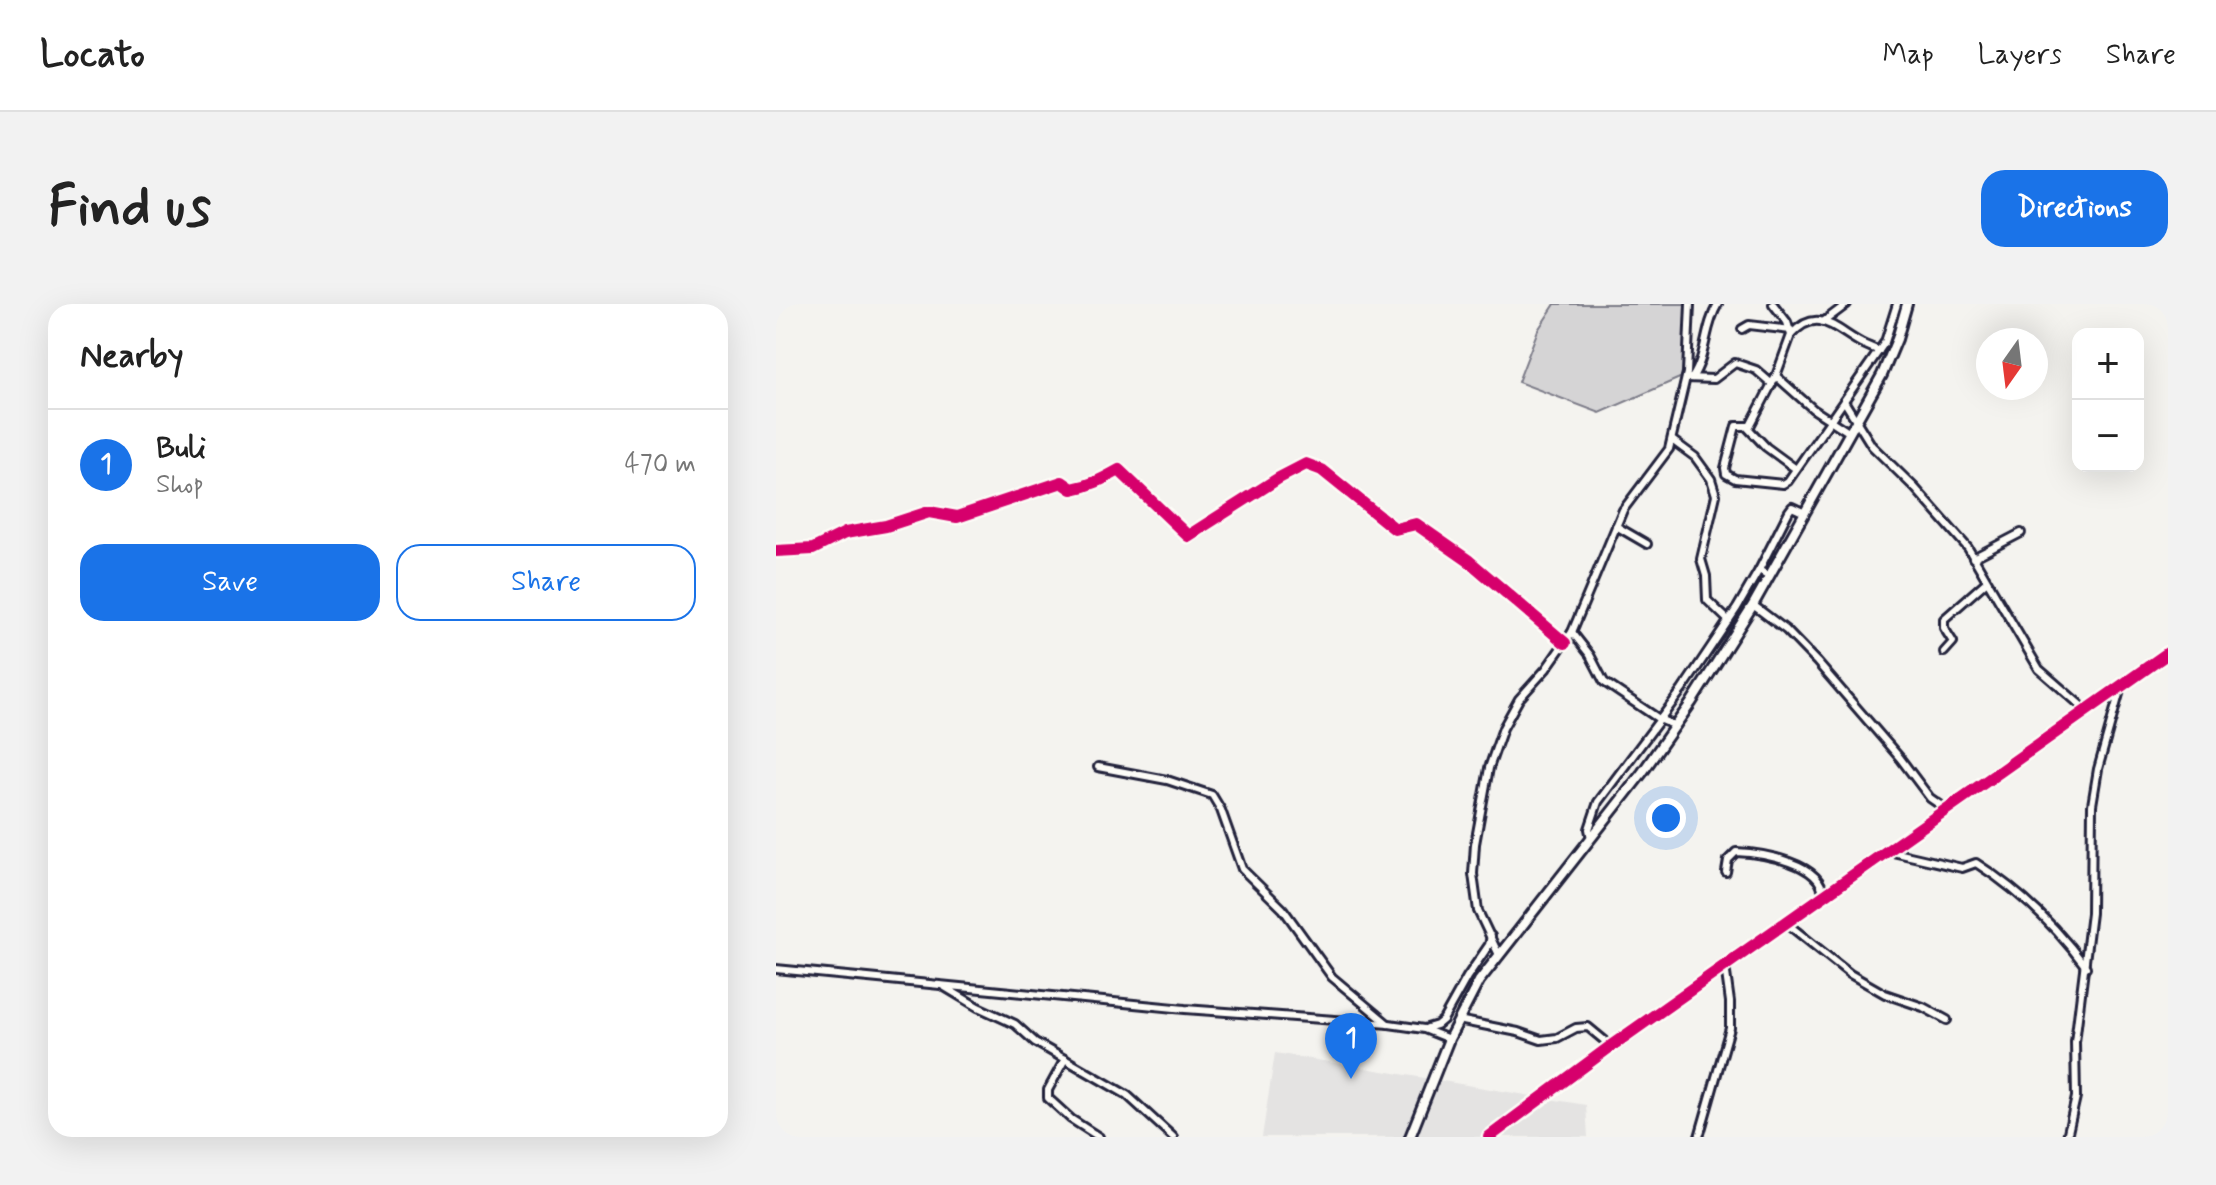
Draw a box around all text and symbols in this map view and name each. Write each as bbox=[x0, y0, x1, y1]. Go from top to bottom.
text: Locato bbox=[40, 31, 145, 80]
text: Map bbox=[1883, 37, 1934, 74]
text: Layers bbox=[1978, 37, 2062, 74]
text: Share bbox=[2106, 37, 2176, 74]
button: Directions bbox=[1981, 170, 2168, 247]
text: Find us bbox=[48, 172, 211, 245]
north arrow bbox=[1976, 328, 2048, 400]
map controls bbox=[2072, 328, 2144, 472]
button: + bbox=[2072, 328, 2144, 400]
text: Nearby bbox=[80, 334, 184, 379]
button: − bbox=[2072, 400, 2144, 472]
text: Buli bbox=[156, 429, 206, 468]
text: 1 bbox=[100, 448, 112, 482]
text: 470 m bbox=[624, 448, 696, 482]
text: Shop bbox=[156, 468, 204, 502]
button: Save bbox=[80, 544, 380, 621]
button: Share bbox=[396, 544, 696, 621]
your location bbox=[1646, 798, 1686, 838]
pin: 1 bbox=[1325, 1013, 1377, 1079]

